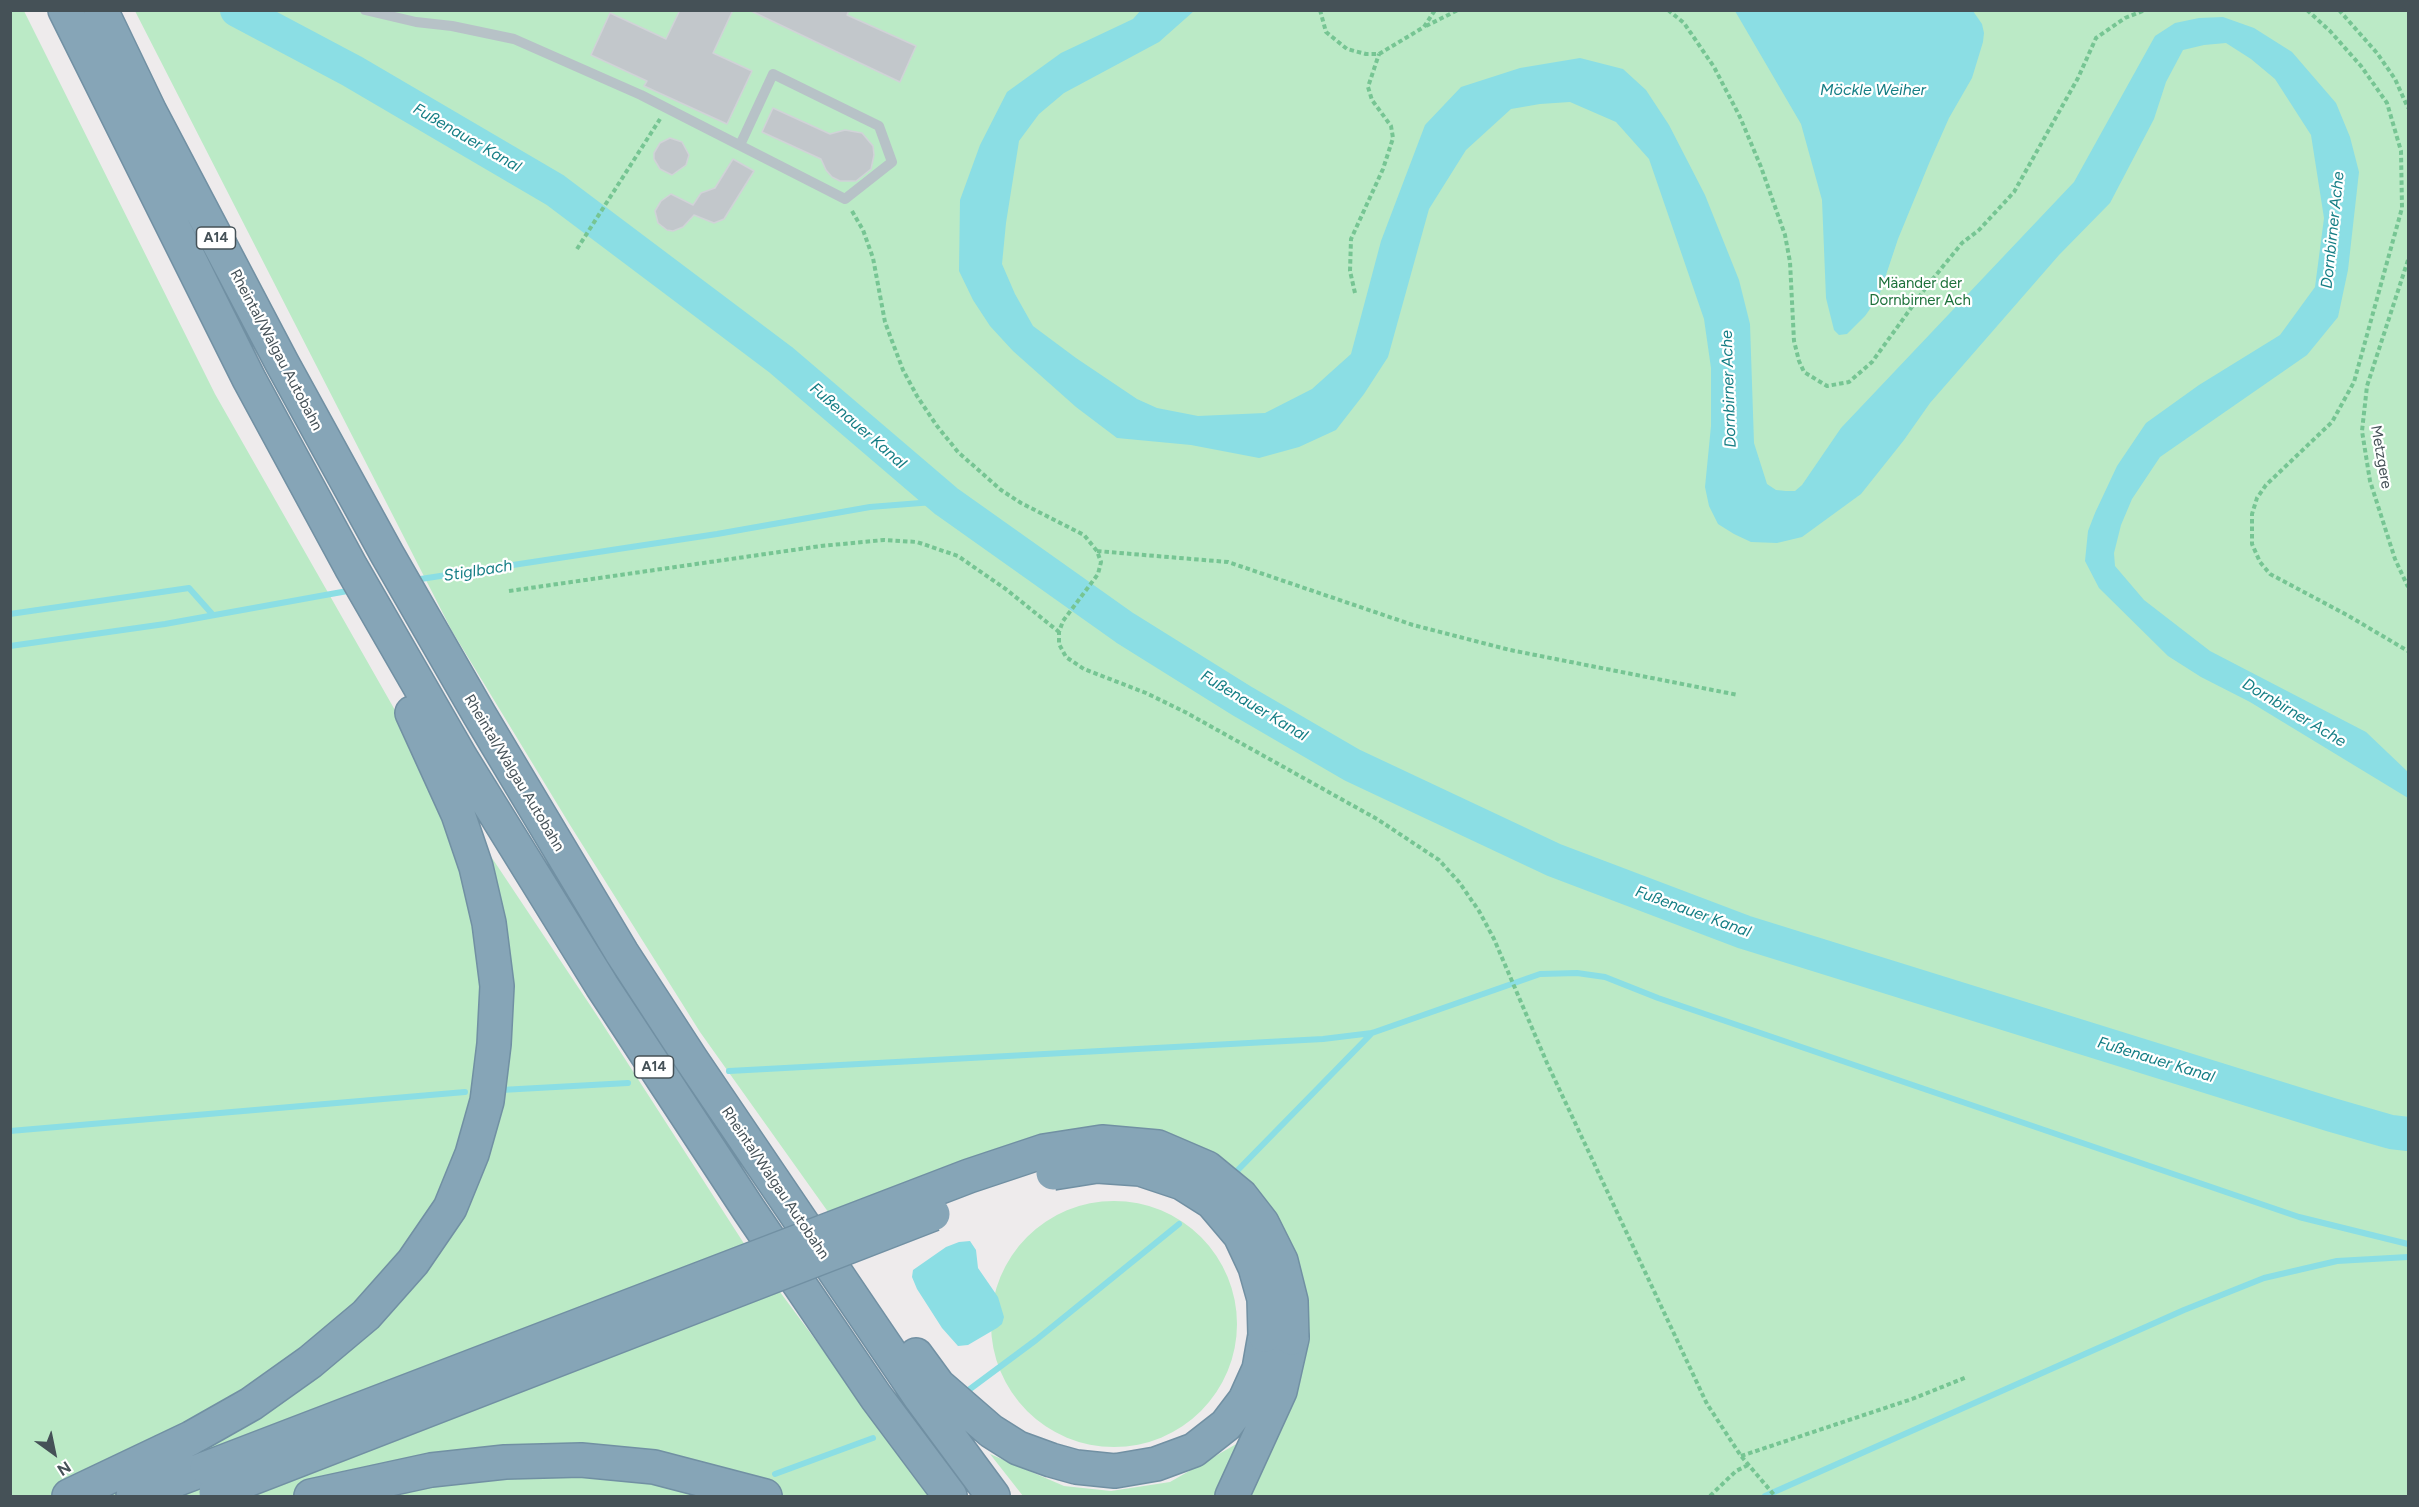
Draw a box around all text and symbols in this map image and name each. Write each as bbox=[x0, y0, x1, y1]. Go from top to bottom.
water label: Möckle Weiher bbox=[1820, 80, 1926, 100]
water label: Fußenauer Kanal bbox=[410, 99, 524, 177]
water label: Dornbirner Ache bbox=[2317, 171, 2349, 289]
road number: A14 bbox=[196, 227, 236, 249]
street label: Rheintal/Walgau Autobahn bbox=[226, 267, 326, 433]
park label: Mäander der Dornbirner Ach bbox=[1869, 275, 1971, 310]
water label: Dornbirner Ache bbox=[1717, 330, 1741, 448]
water label: Fußenauer Kanal bbox=[806, 379, 910, 473]
street label: Metzgere bbox=[2367, 424, 2395, 490]
water label: Stiglbach bbox=[442, 556, 514, 586]
water label: Fußenauer Kanal bbox=[1197, 666, 1311, 746]
water label: Dornbirner Ache bbox=[2239, 675, 2349, 751]
street label: Rheintal/Walgau Autobahn bbox=[460, 691, 568, 855]
water label: Fußenauer Kanal bbox=[1633, 882, 1753, 942]
water label: Fußenauer Kanal bbox=[2095, 1033, 2217, 1087]
road number: A14 bbox=[634, 1056, 674, 1078]
street label: Rheintal/Walgau Autobahn bbox=[717, 1104, 833, 1262]
north arrow bbox=[24, 1423, 84, 1483]
text: N bbox=[54, 1457, 74, 1480]

